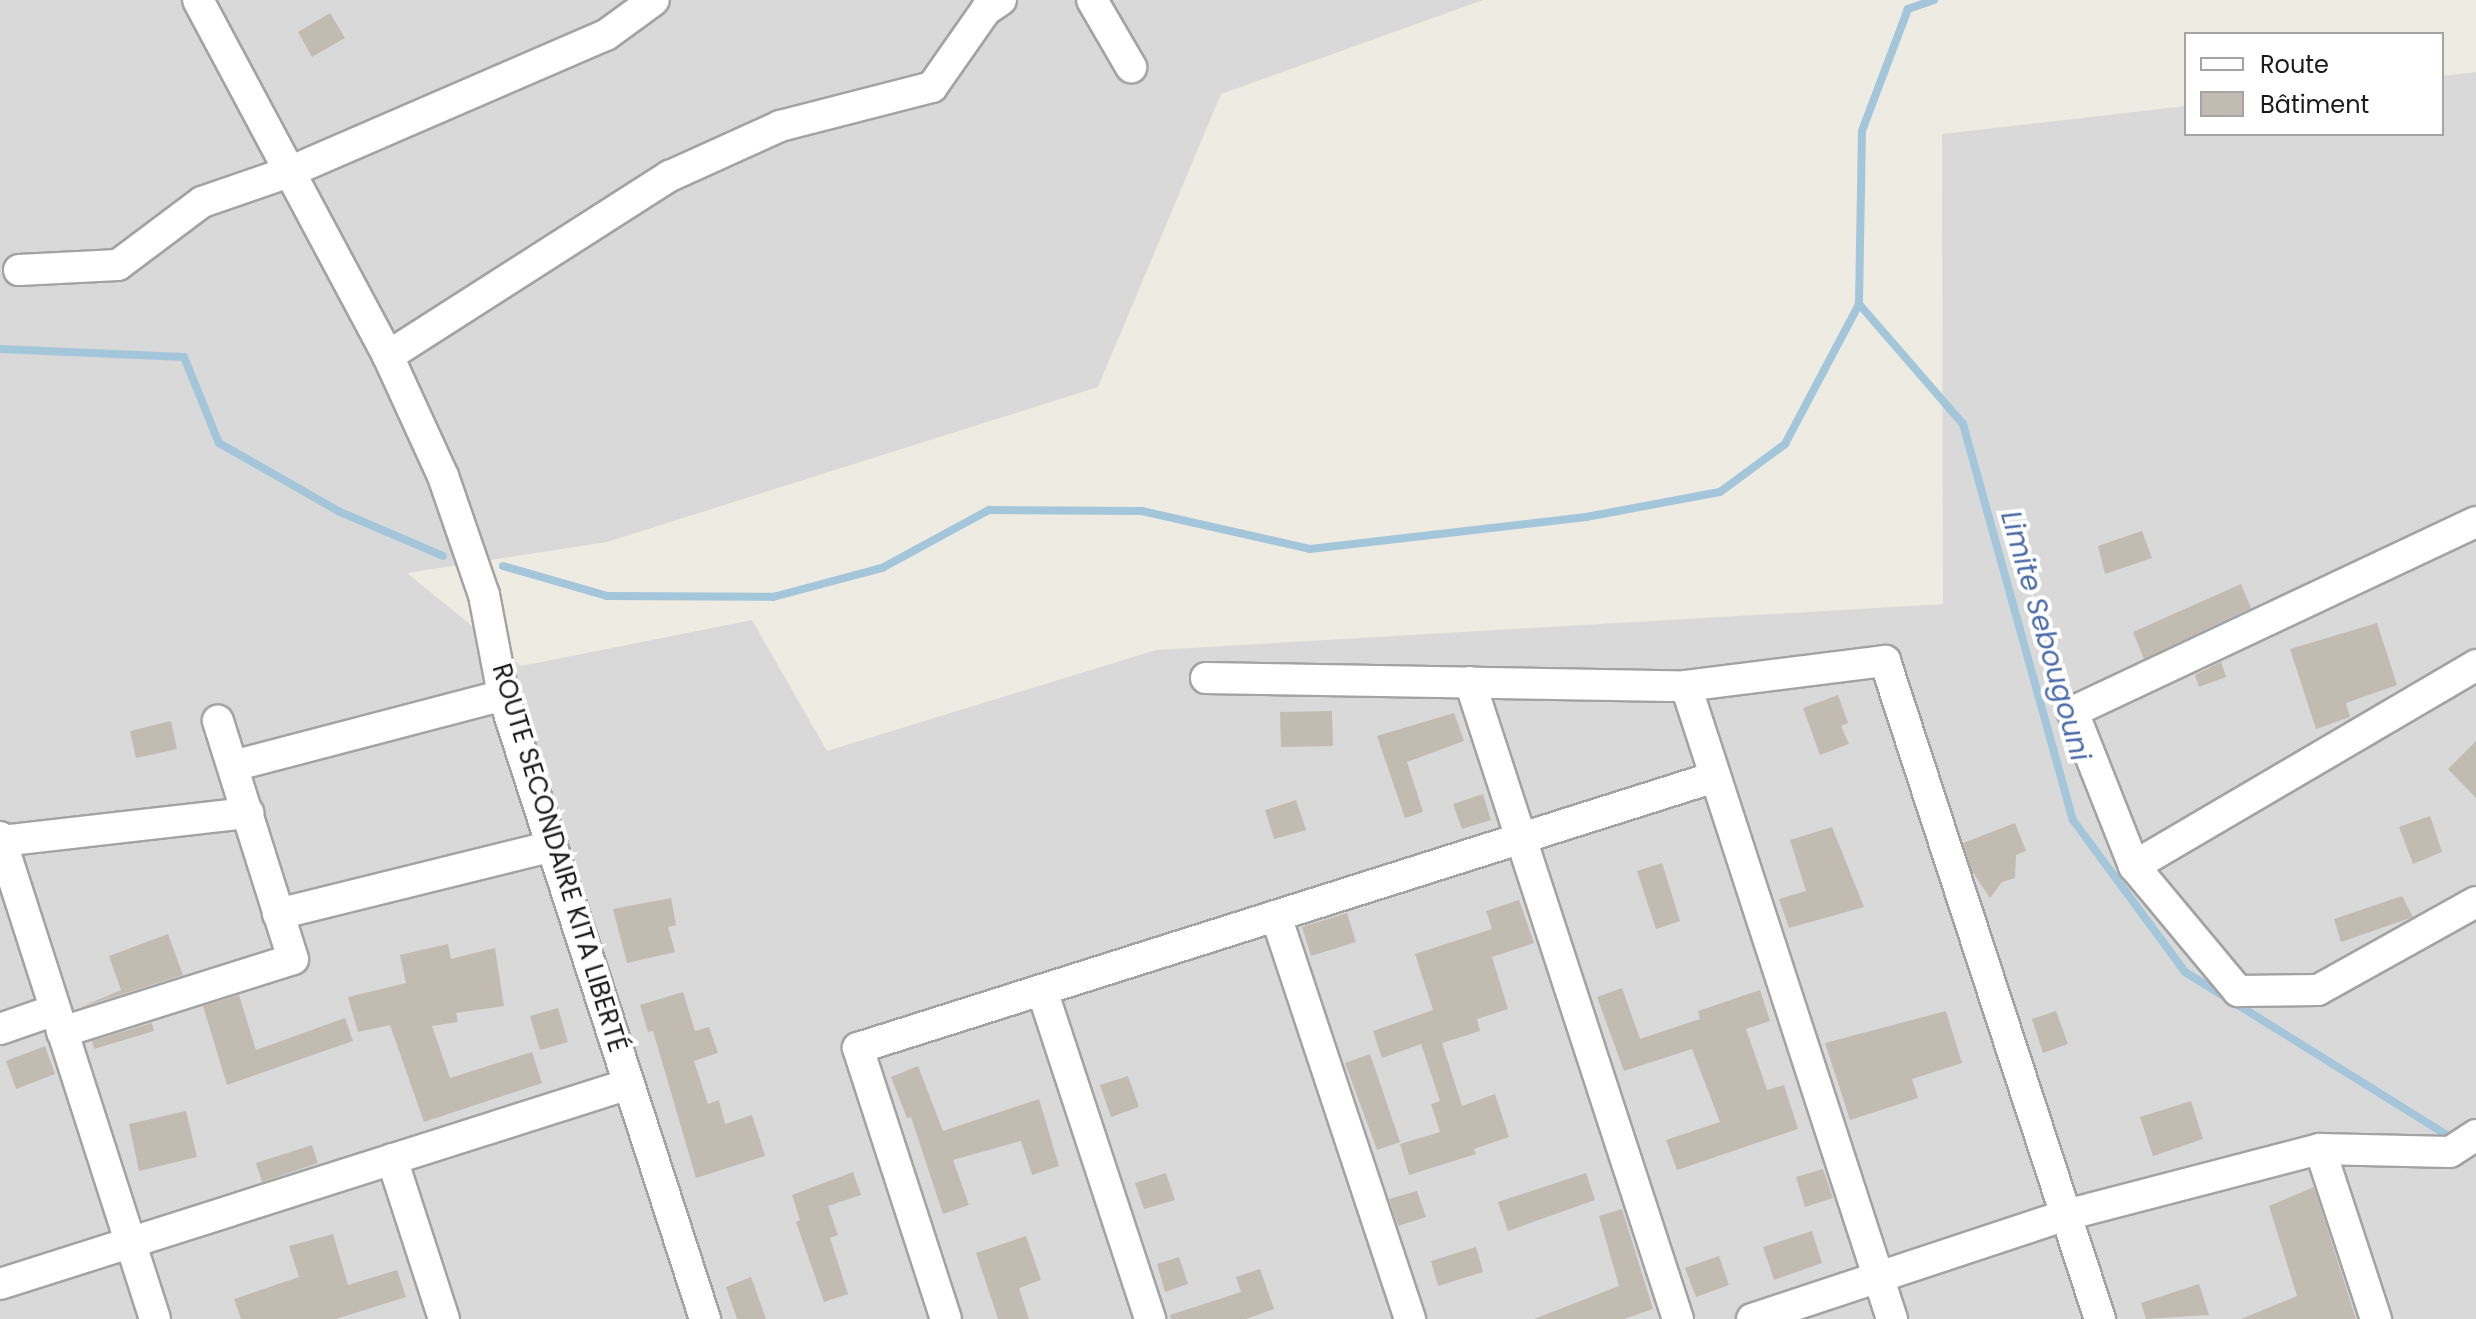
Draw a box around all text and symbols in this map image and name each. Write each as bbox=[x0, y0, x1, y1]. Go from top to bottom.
legend bbox=[2184, 32, 2444, 136]
text: Route bbox=[2260, 48, 2329, 81]
text: Bâtiment bbox=[2260, 88, 2369, 121]
water label: Limite Sebougouni bbox=[1993, 507, 2097, 765]
street label: ROUTE SECONDAIRE KITA LIBERTÉ bbox=[485, 660, 633, 1056]

